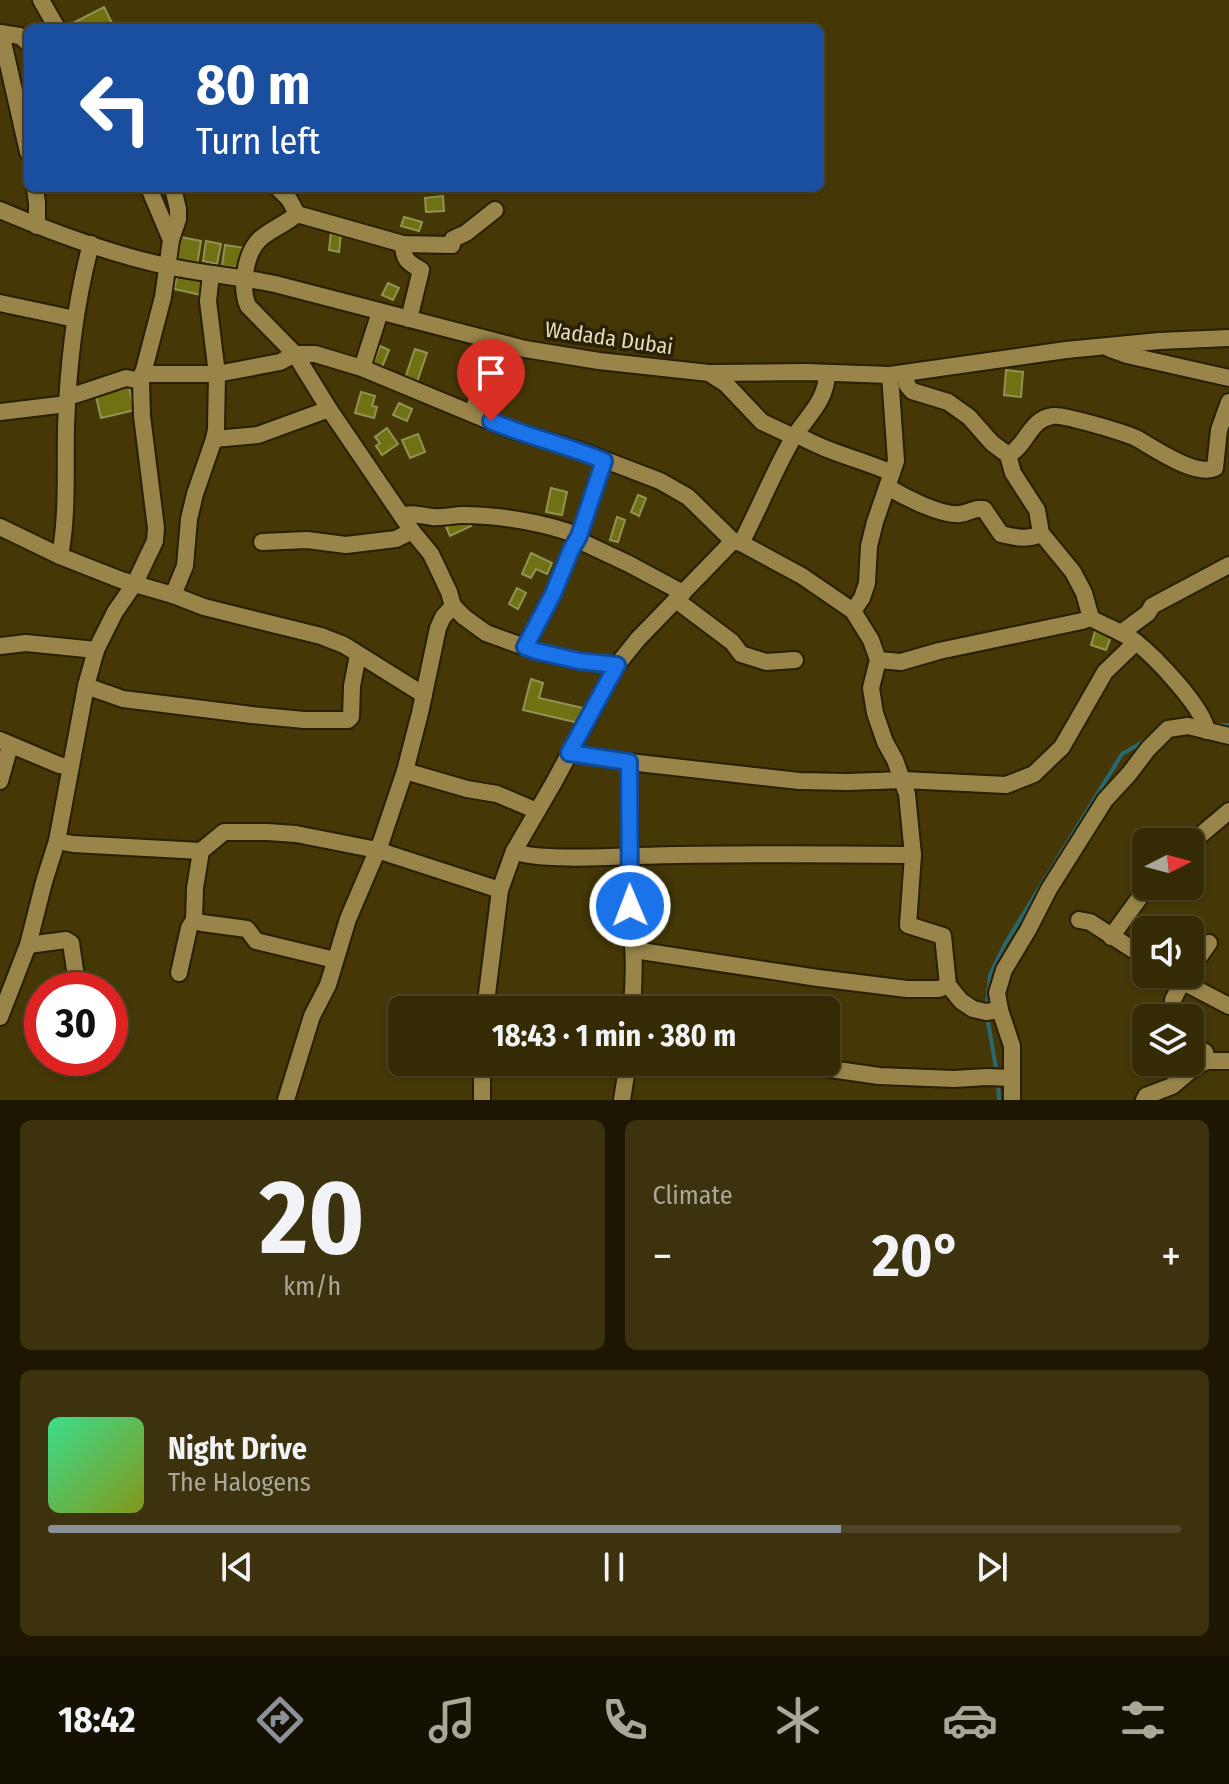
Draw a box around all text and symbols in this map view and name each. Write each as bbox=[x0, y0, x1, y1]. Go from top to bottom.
text: 80 m bbox=[196, 52, 311, 119]
icon: left bbox=[64, 56, 168, 160]
text: Turn left bbox=[196, 120, 320, 164]
street label: Wadada Dubai bbox=[543, 316, 675, 360]
pin bbox=[457, 339, 525, 421]
icon: arrive bbox=[469, 351, 513, 395]
north arrow bbox=[1132, 828, 1204, 900]
map controls bbox=[1132, 828, 1204, 1076]
position arrow bbox=[588, 864, 672, 948]
button: sound bbox=[1132, 916, 1204, 988]
speed limit sign: 30 bbox=[24, 972, 128, 1076]
button: layers bbox=[1132, 1004, 1204, 1076]
text: 18:43 · 1 min · 380 m bbox=[492, 1018, 736, 1054]
text: 20 bbox=[260, 1156, 365, 1281]
text: Climate bbox=[653, 1180, 733, 1211]
text: 20° bbox=[872, 1220, 961, 1292]
text: − bbox=[653, 1230, 672, 1283]
text: + bbox=[1161, 1230, 1181, 1283]
text: km/h bbox=[283, 1271, 341, 1302]
text: Night Drive bbox=[168, 1431, 307, 1467]
text: The Halogens bbox=[168, 1467, 311, 1498]
icon: previous bbox=[215, 1545, 259, 1589]
icon: pause bbox=[592, 1545, 636, 1589]
icon: next bbox=[970, 1545, 1014, 1589]
icon: directions bbox=[252, 1692, 308, 1748]
icon: music bbox=[424, 1692, 480, 1748]
icon: phone bbox=[597, 1692, 653, 1748]
icon: climate bbox=[770, 1692, 826, 1748]
icon: car bbox=[942, 1692, 998, 1748]
icon: filters bbox=[1115, 1692, 1171, 1748]
text: 18:42 bbox=[58, 1698, 135, 1742]

